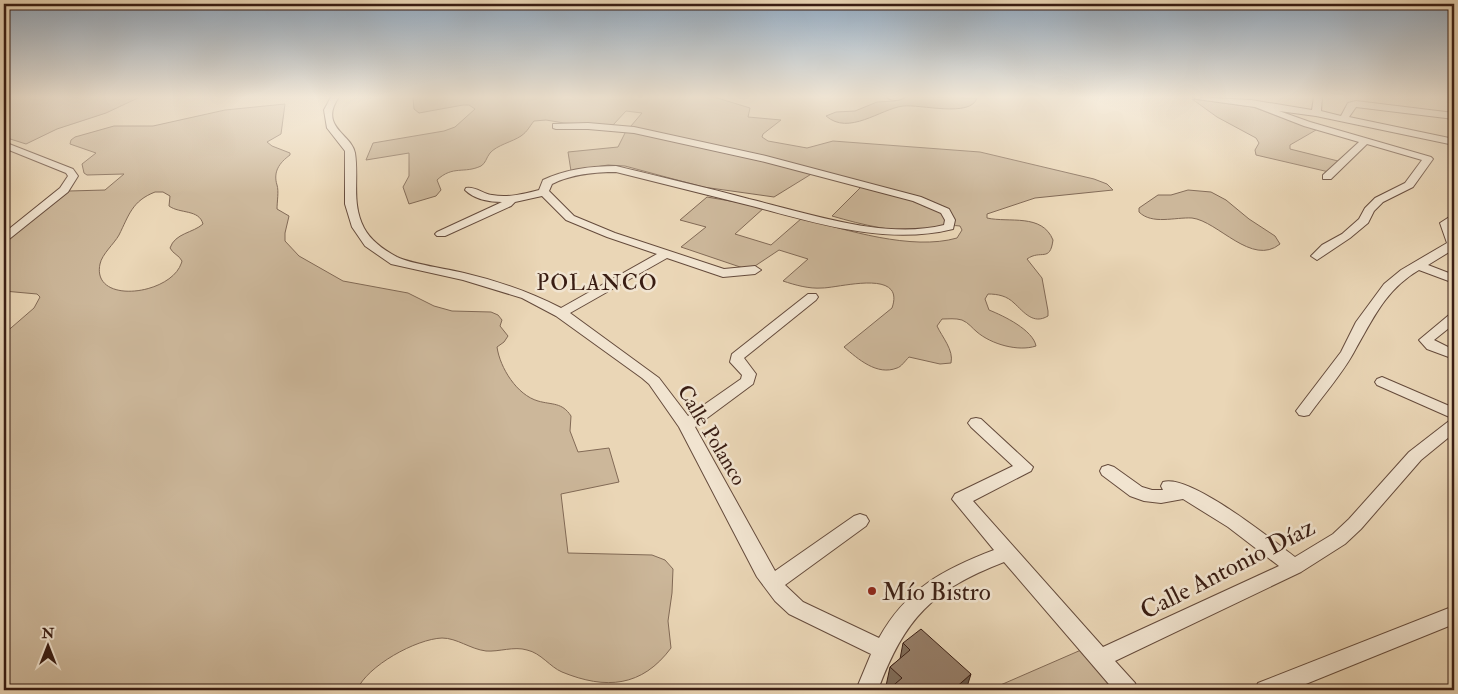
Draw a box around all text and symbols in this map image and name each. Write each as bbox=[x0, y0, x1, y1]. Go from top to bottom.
district label: POLANCO bbox=[536, 269, 658, 297]
street label: Calle Polanco bbox=[671, 380, 752, 491]
street label: Calle Antonio Díaz bbox=[1135, 512, 1320, 627]
place label: Mío Bistro bbox=[882, 577, 991, 608]
marker: Mío Bistro bbox=[866, 585, 878, 597]
north arrow bbox=[22, 622, 72, 672]
text: N bbox=[41, 625, 55, 642]

